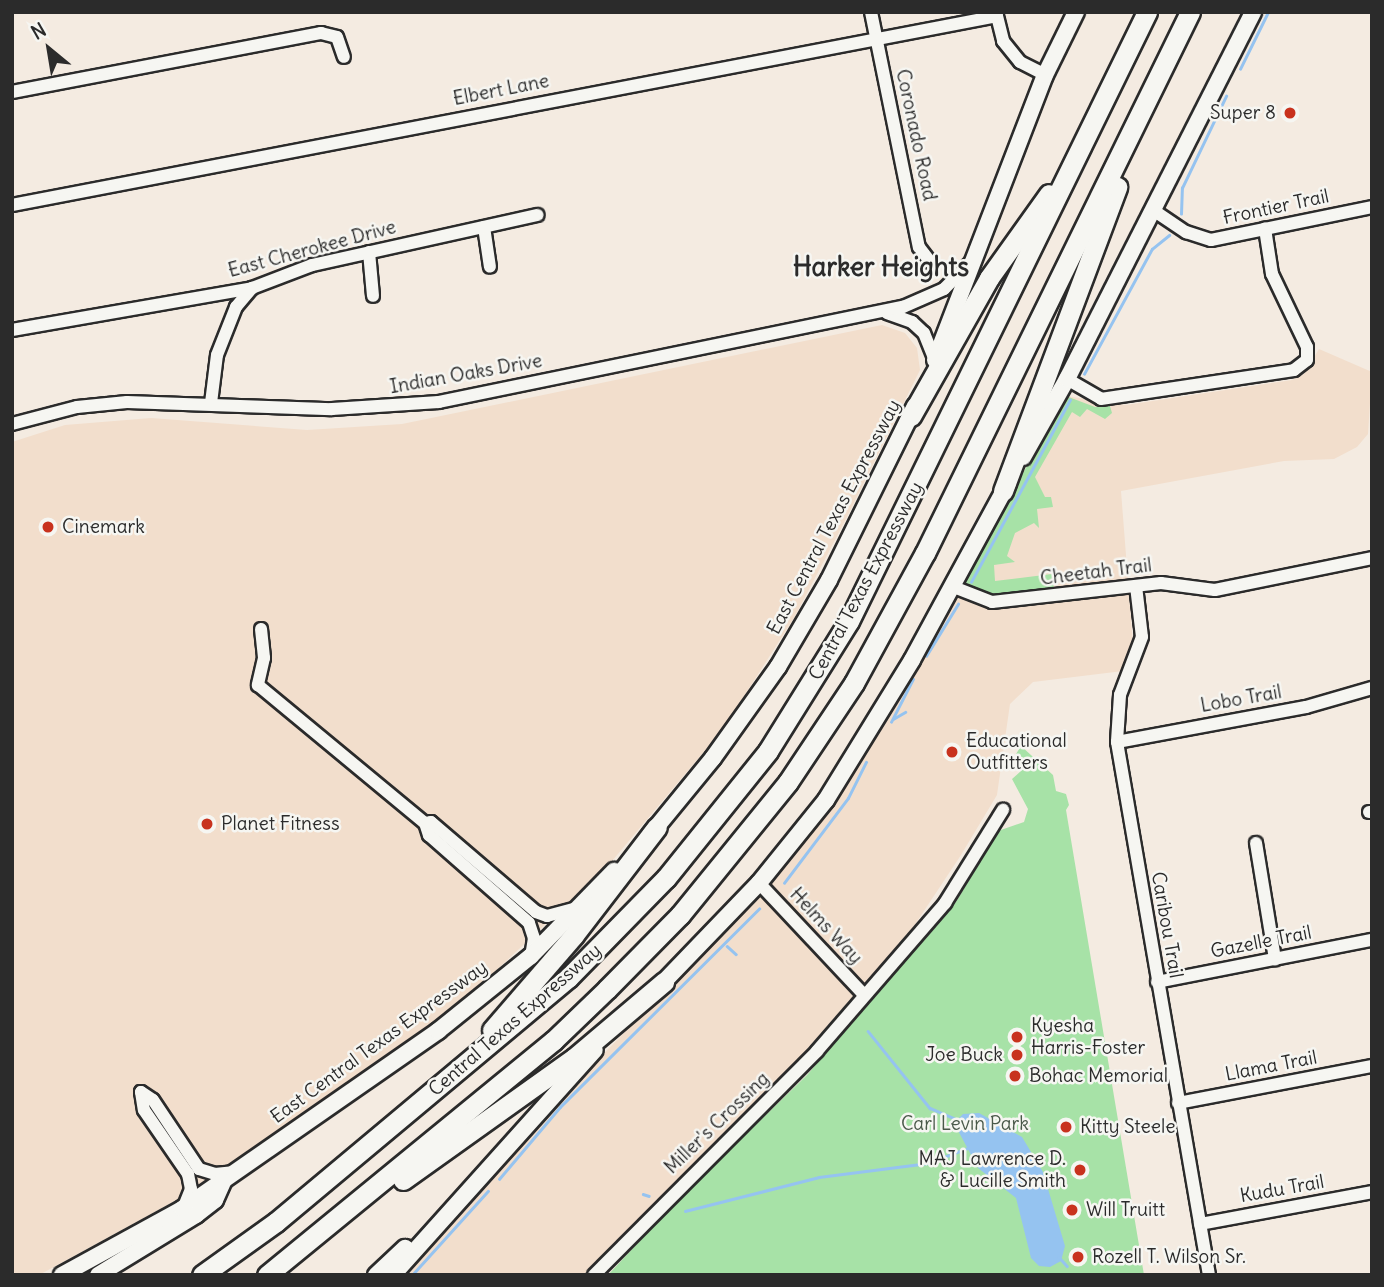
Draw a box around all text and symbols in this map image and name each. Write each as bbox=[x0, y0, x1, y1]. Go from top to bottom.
north arrow bbox=[14, 14, 84, 84]
text: N bbox=[27, 17, 50, 44]
street label: Coronado Road bbox=[891, 67, 941, 203]
street label: Elbert Lane bbox=[451, 70, 551, 110]
place label: Super 8 bbox=[1210, 102, 1276, 124]
marker: Super 8 bbox=[1282, 105, 1298, 121]
street label: Frontier Trail bbox=[1221, 185, 1331, 229]
street label: East Cherokee Drive bbox=[226, 216, 398, 282]
district label: Harker Heights bbox=[793, 251, 969, 283]
street label: Indian Oaks Drive bbox=[388, 349, 544, 399]
street label: East Central Texas Expressway bbox=[762, 396, 906, 638]
street label: Central Texas Expressway bbox=[804, 478, 928, 684]
place label: Cinemark bbox=[62, 516, 145, 538]
marker: Cinemark bbox=[40, 519, 56, 535]
street label: Cheetah Trail bbox=[1039, 554, 1153, 590]
street label: Lobo Trail bbox=[1199, 681, 1283, 717]
place label: Educational Outfitters bbox=[966, 730, 1067, 774]
marker: Educational Outfitters bbox=[944, 744, 960, 760]
place label: Planet Fitness bbox=[221, 813, 340, 835]
marker: Planet Fitness bbox=[199, 816, 215, 832]
street label: Caribou Trail bbox=[1146, 870, 1188, 980]
street label: Helms Way bbox=[785, 883, 867, 969]
street label: Gazelle Trail bbox=[1209, 921, 1313, 963]
street label: Central Texas Expressway bbox=[424, 939, 606, 1101]
street label: East Central Texas Expressway bbox=[266, 956, 492, 1128]
place label: Kyesha Harris-Foster bbox=[1031, 1015, 1145, 1059]
marker: Kyesha Harris-Foster bbox=[1009, 1029, 1025, 1045]
place label: Joe Buck bbox=[925, 1044, 1003, 1066]
street label: Llama Trail bbox=[1223, 1046, 1319, 1086]
marker: Joe Buck bbox=[1009, 1047, 1025, 1063]
place label: Bohac Memorial bbox=[1029, 1065, 1168, 1087]
street label: Miller's Crossing bbox=[660, 1067, 774, 1179]
marker: Bohac Memorial bbox=[1007, 1068, 1023, 1084]
park label: Carl Levin Park bbox=[901, 1113, 1029, 1135]
place label: Kitty Steele bbox=[1080, 1116, 1176, 1138]
marker: Kitty Steele bbox=[1058, 1119, 1074, 1135]
place label: MAJ Lawrence D. & Lucille Smith bbox=[919, 1148, 1066, 1192]
marker: MAJ Lawrence D. & Lucille Smith bbox=[1072, 1162, 1088, 1178]
street label: Kudu Trail bbox=[1238, 1170, 1326, 1208]
place label: Will Truitt bbox=[1086, 1199, 1165, 1221]
marker: Will Truitt bbox=[1064, 1202, 1080, 1218]
place label: Rozell T. Wilson Sr. bbox=[1092, 1246, 1246, 1268]
marker: Rozell T. Wilson Sr. bbox=[1070, 1249, 1086, 1265]

